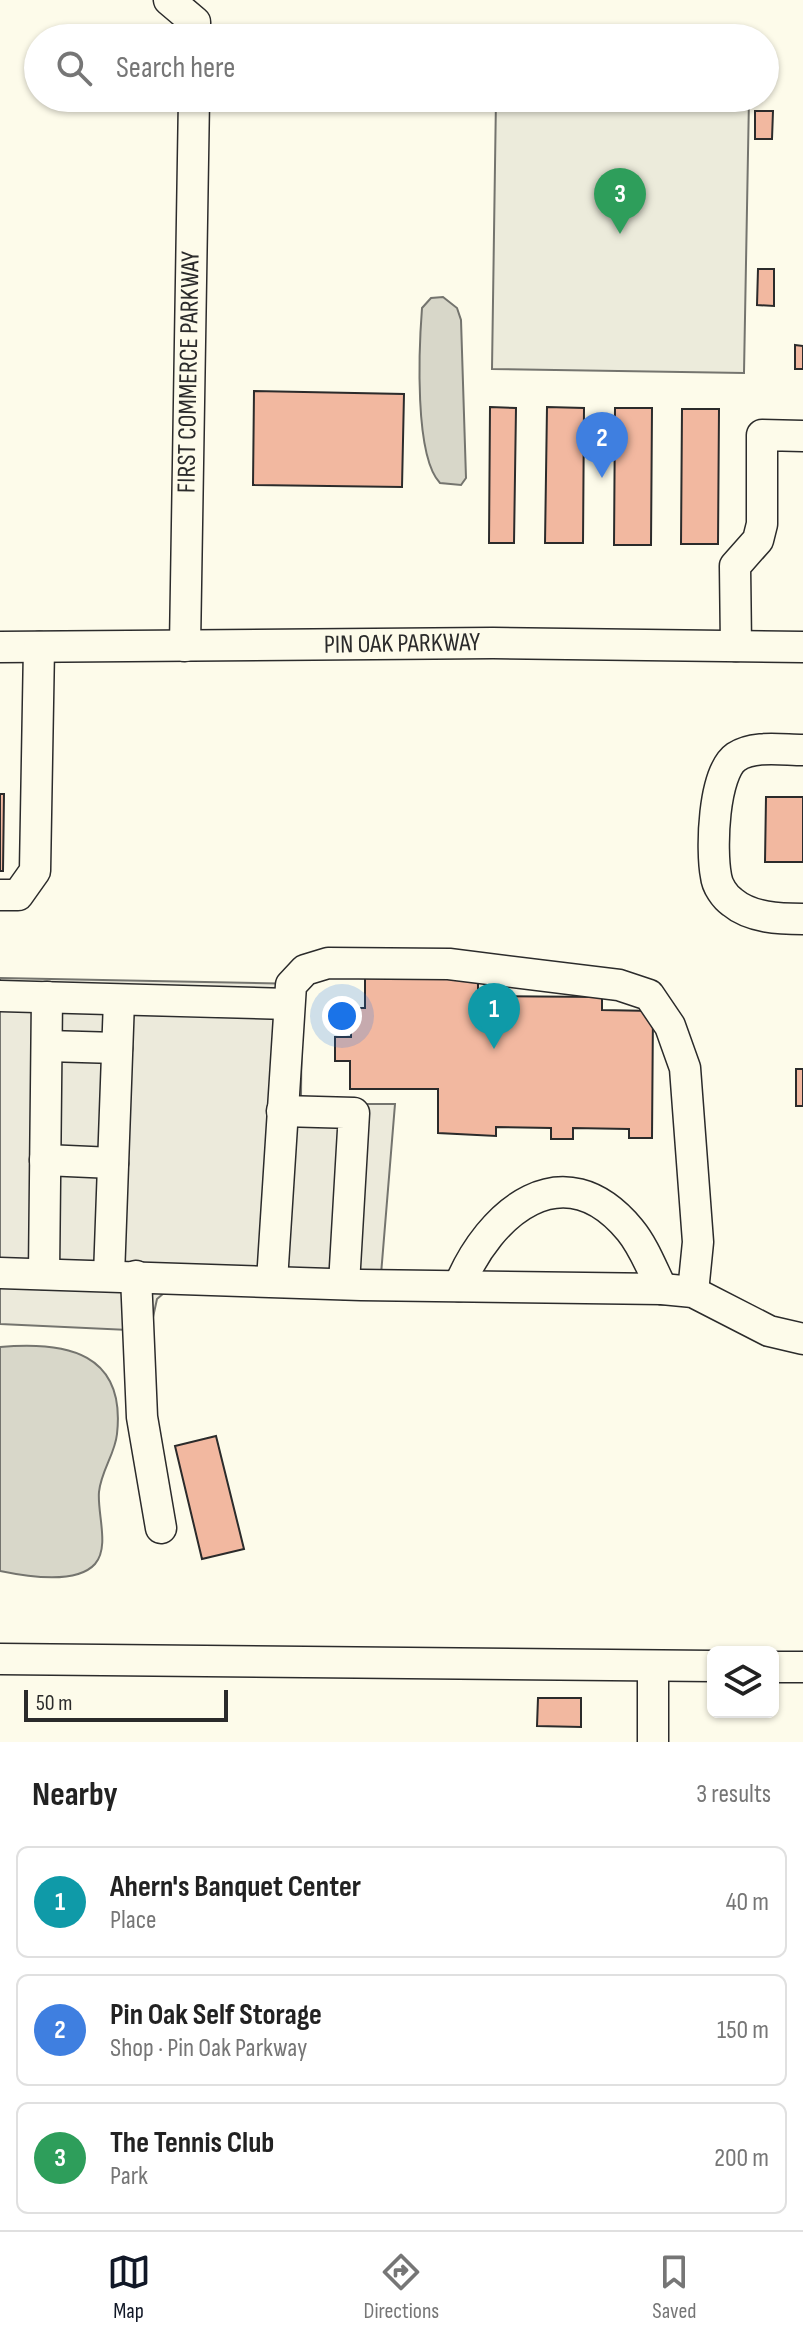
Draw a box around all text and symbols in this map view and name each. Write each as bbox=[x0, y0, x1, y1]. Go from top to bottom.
search box bbox=[24, 24, 779, 112]
icon: search bbox=[52, 46, 96, 90]
text: Search here bbox=[116, 50, 235, 86]
pin: 3 bbox=[594, 168, 646, 234]
street label: FIRST COMMERCE PARKWAY bbox=[171, 251, 207, 493]
pin: 2 bbox=[576, 412, 628, 478]
street label: PIN OAK PARKWAY bbox=[324, 627, 481, 661]
pin: 1 bbox=[468, 983, 520, 1049]
your location bbox=[322, 996, 362, 1036]
map controls bbox=[707, 1646, 779, 1718]
button: layers bbox=[707, 1646, 779, 1718]
scale bar bbox=[24, 1686, 228, 1722]
text: 50 m bbox=[36, 1690, 72, 1717]
text: Nearby bbox=[32, 1774, 118, 1815]
text: 3 results bbox=[696, 1779, 771, 1810]
text: Ahern's Banquet Center bbox=[110, 1869, 361, 1905]
text: 1 bbox=[55, 1887, 65, 1918]
text: 40 m bbox=[726, 1887, 769, 1918]
text: Place bbox=[110, 1905, 157, 1936]
text: Pin Oak Self Storage bbox=[110, 1997, 322, 2033]
text: 2 bbox=[54, 2015, 66, 2046]
text: 150 m bbox=[717, 2015, 769, 2046]
text: Shop · Pin Oak Parkway bbox=[110, 2033, 307, 2064]
text: The Tennis Club bbox=[110, 2125, 274, 2161]
text: 3 bbox=[54, 2143, 66, 2174]
text: 200 m bbox=[714, 2143, 769, 2174]
text: Park bbox=[110, 2161, 148, 2192]
tab: Map bbox=[107, 2250, 151, 2325]
tab: Directions bbox=[364, 2250, 439, 2325]
tab: Saved bbox=[652, 2250, 696, 2325]

